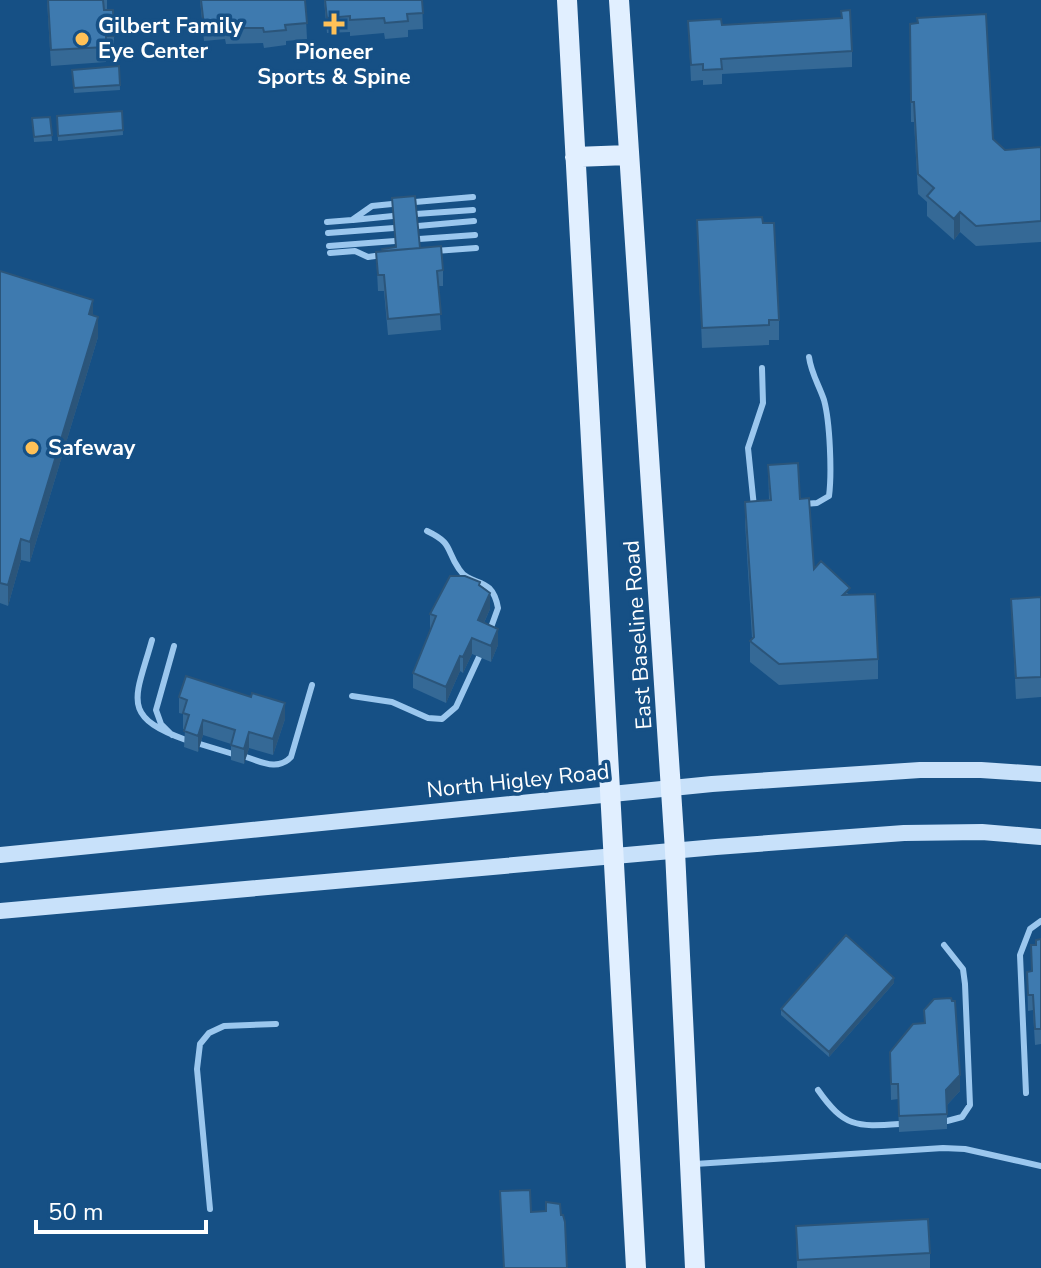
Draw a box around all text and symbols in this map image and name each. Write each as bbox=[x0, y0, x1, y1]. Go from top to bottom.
place label: Gilbert Family Eye Center bbox=[98, 11, 243, 66]
marker: Pioneer Sports & Spine bbox=[323, 13, 345, 35]
marker: Gilbert Family Eye Center bbox=[73, 30, 91, 48]
place label: Pioneer Sports & Spine bbox=[257, 37, 411, 92]
place label: Safeway bbox=[48, 433, 136, 463]
marker: Safeway bbox=[23, 439, 41, 457]
street label: East Baseline Road bbox=[616, 539, 660, 731]
street label: North Higley Road bbox=[425, 756, 611, 806]
scale bar bbox=[36, 1184, 206, 1234]
text: 50 m bbox=[48, 1196, 104, 1228]

